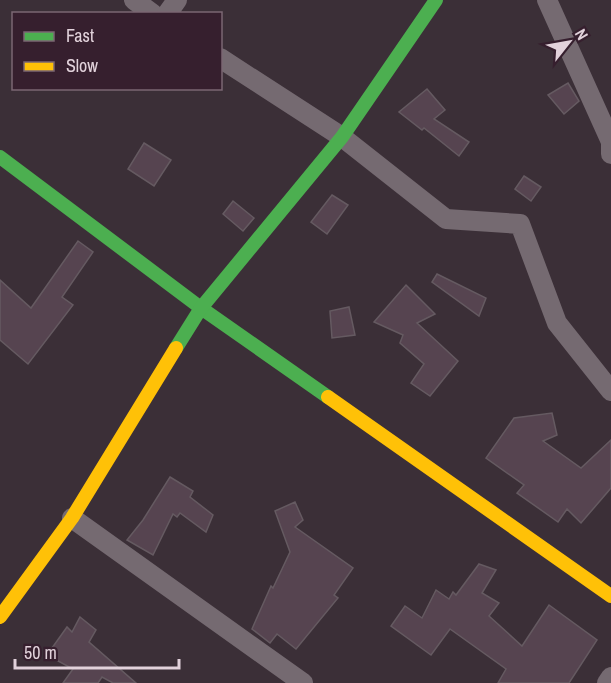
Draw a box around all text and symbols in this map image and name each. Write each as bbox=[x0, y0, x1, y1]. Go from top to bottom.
legend bbox=[12, 12, 222, 90]
north arrow bbox=[539, 12, 599, 72]
text: Fast bbox=[66, 23, 94, 48]
text: N bbox=[570, 25, 594, 44]
text: Slow bbox=[66, 53, 98, 78]
scale bar bbox=[15, 632, 178, 670]
text: 50 m bbox=[24, 640, 57, 665]

